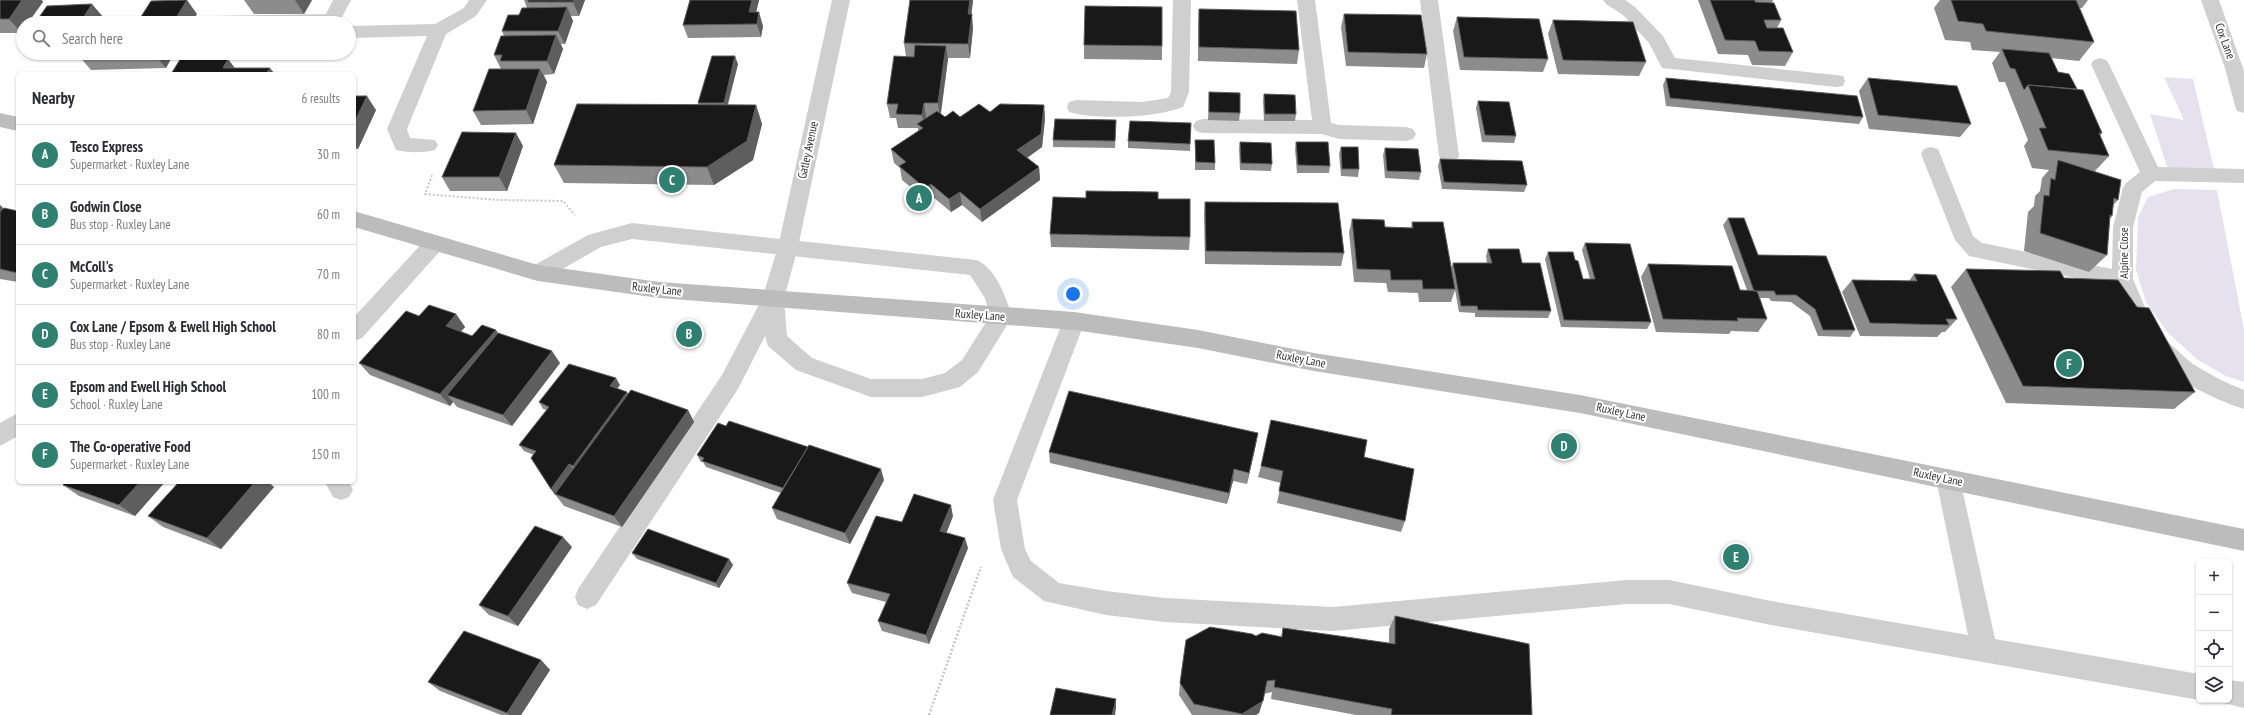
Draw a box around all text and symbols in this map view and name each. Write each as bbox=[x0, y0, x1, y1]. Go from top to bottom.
search box bbox=[16, 16, 356, 60]
street label: Cox Lane bbox=[2212, 21, 2239, 61]
icon: search bbox=[30, 27, 52, 49]
text: Search here bbox=[62, 29, 123, 48]
text: Nearby bbox=[32, 87, 75, 109]
text: 6 results bbox=[301, 90, 340, 107]
street label: Gatley Avenue bbox=[794, 120, 821, 180]
text: Tesco Express bbox=[70, 137, 143, 156]
text: A bbox=[42, 146, 48, 163]
text: 30 m bbox=[317, 146, 340, 163]
text: Supermarket · Ruxley Lane bbox=[70, 156, 189, 173]
pin: C bbox=[659, 165, 685, 195]
pin: A bbox=[906, 183, 932, 213]
text: Godwin Close bbox=[70, 197, 142, 216]
text: B bbox=[42, 206, 48, 223]
text: 60 m bbox=[317, 206, 340, 223]
text: Bus stop · Ruxley Lane bbox=[70, 216, 171, 233]
street label: Alpine Close bbox=[2116, 227, 2131, 279]
text: McColl's bbox=[70, 257, 113, 276]
text: C bbox=[42, 266, 48, 283]
text: 70 m bbox=[317, 266, 340, 283]
text: Supermarket · Ruxley Lane bbox=[70, 276, 189, 293]
street label: Ruxley Lane bbox=[631, 278, 683, 299]
your location bbox=[1063, 284, 1083, 304]
street label: Ruxley Lane bbox=[955, 305, 1006, 324]
text: Cox Lane / Epsom & Ewell High School bbox=[70, 317, 276, 336]
pin: B bbox=[676, 319, 702, 349]
text: D bbox=[42, 326, 48, 343]
text: 80 m bbox=[317, 326, 340, 343]
text: Bus stop · Ruxley Lane bbox=[70, 336, 171, 353]
street label: Ruxley Lane bbox=[1275, 346, 1327, 371]
pin: F bbox=[2056, 349, 2082, 379]
text: Epsom and Ewell High School bbox=[70, 377, 226, 396]
text: E bbox=[42, 386, 48, 403]
text: 100 m bbox=[311, 386, 340, 403]
text: School · Ruxley Lane bbox=[70, 396, 163, 413]
street label: Ruxley Lane bbox=[1595, 399, 1647, 424]
pin: D bbox=[1551, 431, 1577, 461]
text: The Co-operative Food bbox=[70, 437, 191, 456]
text: F bbox=[42, 446, 48, 463]
text: 150 m bbox=[311, 446, 340, 463]
text: Supermarket · Ruxley Lane bbox=[70, 456, 189, 473]
street label: Ruxley Lane bbox=[1912, 464, 1964, 489]
pin: E bbox=[1723, 542, 1749, 572]
map controls bbox=[2196, 559, 2232, 703]
button: + bbox=[2196, 559, 2232, 595]
button: − bbox=[2196, 595, 2232, 631]
button: locate bbox=[2196, 631, 2232, 667]
button: layers bbox=[2196, 667, 2232, 703]

